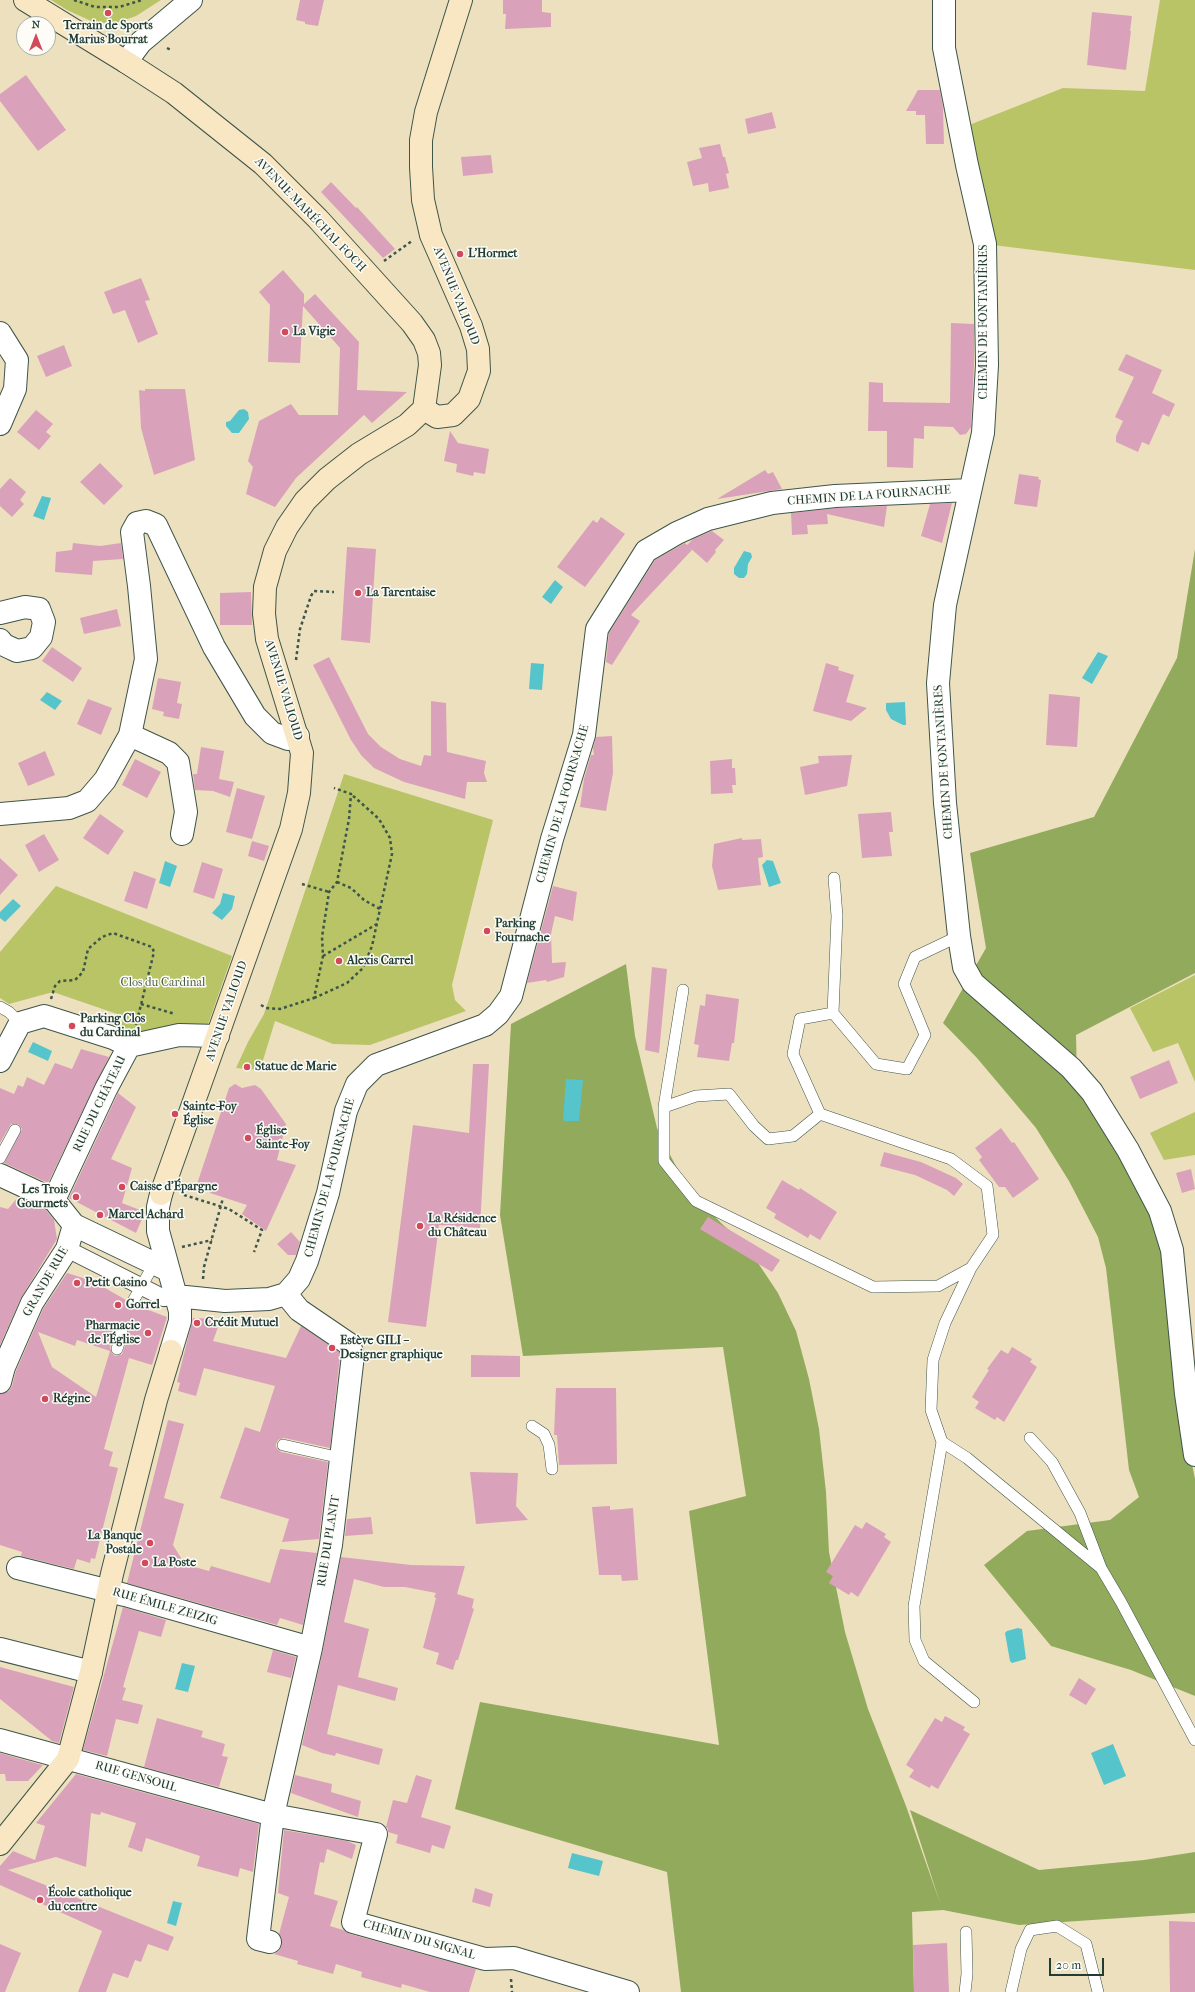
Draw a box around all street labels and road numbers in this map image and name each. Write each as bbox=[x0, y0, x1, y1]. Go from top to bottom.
street label: AVENUE MARÉCHAL FOCH bbox=[251, 155, 369, 275]
street label: AVENUE VALIOUD bbox=[430, 245, 482, 347]
street label: CHEMIN DE FONTANIÈRES bbox=[977, 245, 991, 399]
street label: CHEMIN DE LA FOURNACHE bbox=[787, 483, 951, 509]
street label: AVENUE VALIOUD bbox=[261, 638, 305, 742]
street label: CHEMIN DE FONTANIÈRES bbox=[931, 684, 957, 840]
street label: CHEMIN DE LA FOURNACHE bbox=[533, 723, 593, 885]
street label: AVENUE VALIOUD bbox=[203, 959, 251, 1063]
street label: RUE DU CHÂTEAU bbox=[70, 1053, 130, 1155]
street label: CHEMIN DE LA FOURNACHE bbox=[302, 1097, 358, 1259]
street label: GRANDE RUE bbox=[20, 1245, 72, 1319]
street label: RUE DU PLANIT bbox=[315, 1494, 343, 1588]
street label: RUE ÉMILE ZEIZIG bbox=[111, 1585, 219, 1629]
street label: RUE GENSOUL bbox=[93, 1758, 179, 1796]
street label: CHEMIN DU SIGNAL bbox=[361, 1917, 477, 1963]

